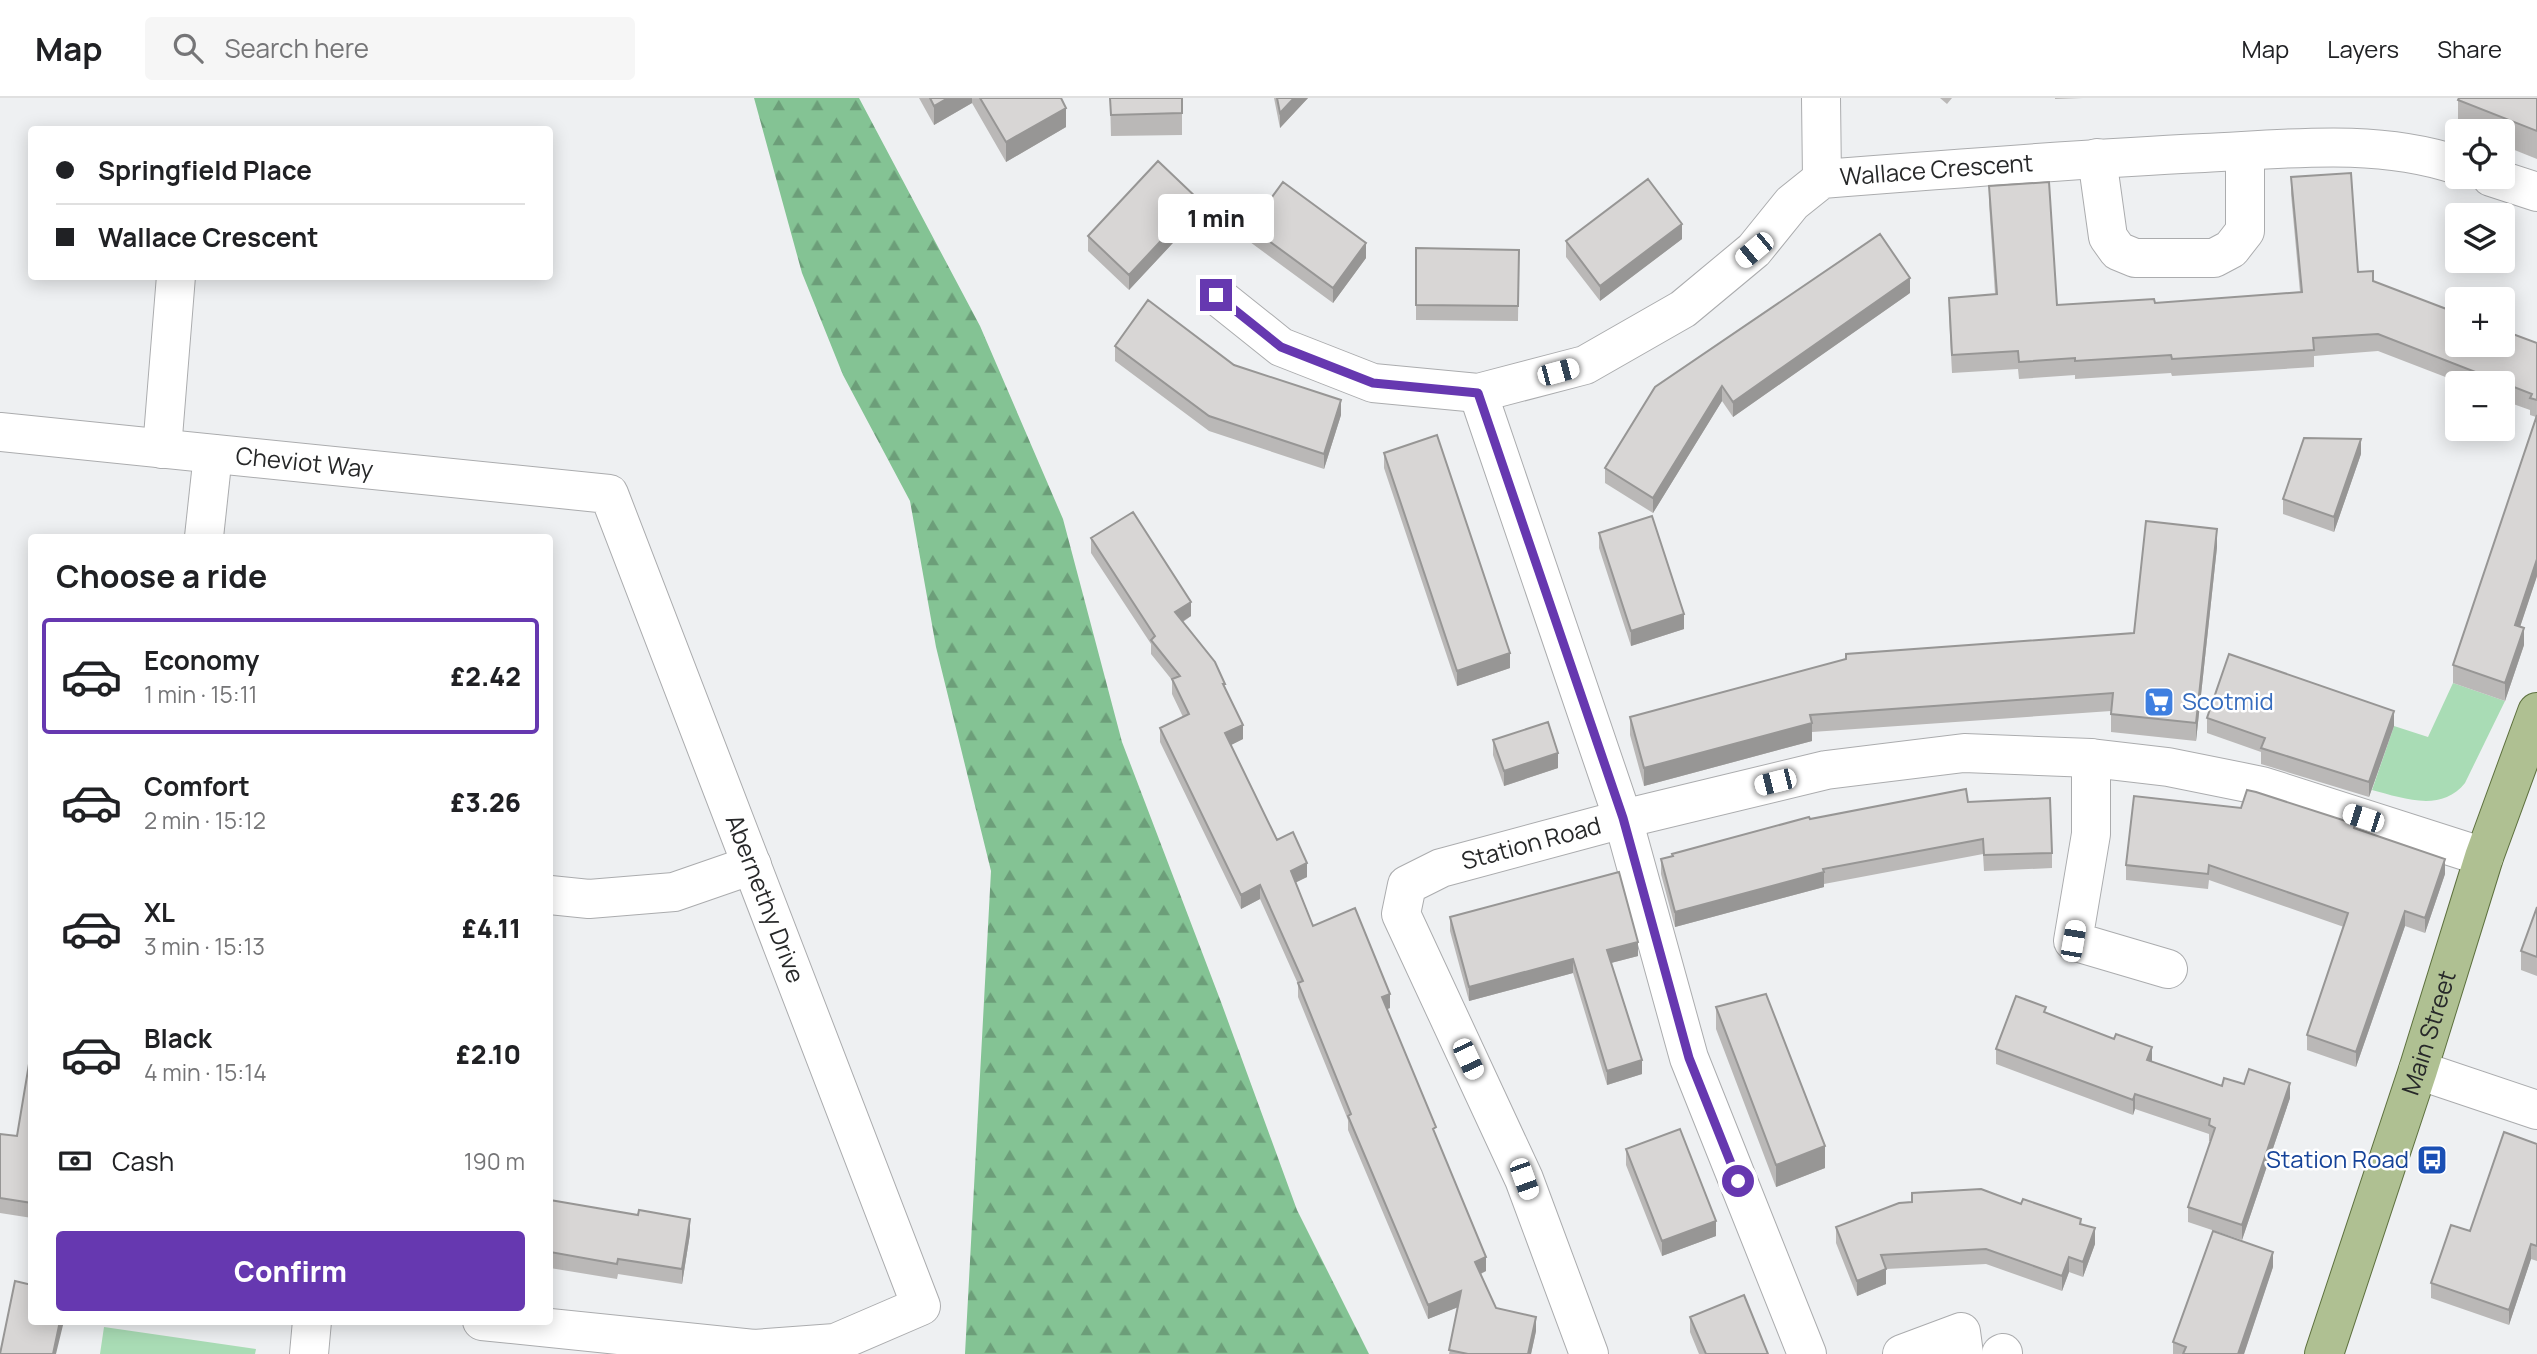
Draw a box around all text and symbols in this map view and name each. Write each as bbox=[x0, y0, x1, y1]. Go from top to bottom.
search box bbox=[145, 17, 635, 80]
text: Map bbox=[35, 26, 103, 71]
icon: search bbox=[169, 29, 207, 67]
text: Search here bbox=[225, 30, 369, 66]
text: Map bbox=[2242, 32, 2289, 65]
text: Layers bbox=[2327, 32, 2399, 65]
text: Share bbox=[2437, 32, 2502, 65]
map controls bbox=[2445, 119, 2515, 441]
button: locate bbox=[2445, 119, 2515, 189]
street label: Wallace Crescent bbox=[1838, 145, 2034, 193]
text: Springfield Place bbox=[98, 152, 312, 188]
callout: 1 min bbox=[1158, 194, 1274, 242]
text: 1 min bbox=[1187, 202, 1245, 234]
button: layers bbox=[2445, 203, 2515, 273]
text: Wallace Crescent bbox=[98, 219, 319, 255]
car bbox=[1732, 228, 1777, 272]
route end bbox=[1200, 279, 1232, 311]
button: + bbox=[2445, 287, 2515, 357]
car bbox=[1535, 356, 1582, 388]
button: − bbox=[2445, 371, 2515, 441]
street label: Cheviot Way bbox=[234, 438, 375, 485]
text: Choose a ride bbox=[56, 554, 267, 598]
text: Economy bbox=[144, 642, 259, 678]
icon: car bbox=[60, 645, 123, 708]
text: £2.42 bbox=[450, 658, 521, 694]
text: 1 min · 15:11 bbox=[144, 678, 258, 710]
place label: Scotmid bbox=[2182, 684, 2274, 717]
supermarket icon: Scotmid bbox=[2142, 685, 2176, 719]
car bbox=[1753, 767, 1798, 797]
text: Comfort bbox=[144, 768, 250, 804]
icon: car bbox=[60, 771, 123, 834]
text: £3.26 bbox=[451, 784, 521, 820]
car bbox=[2340, 802, 2387, 834]
text: 2 min · 15:12 bbox=[144, 804, 266, 836]
street label: Station Road bbox=[1458, 808, 1604, 877]
street label: Abernethy Drive bbox=[719, 810, 813, 987]
text: XL bbox=[144, 894, 175, 930]
icon: car bbox=[60, 897, 123, 960]
text: £4.11 bbox=[462, 910, 521, 946]
car bbox=[2060, 918, 2087, 964]
text: 3 min · 15:13 bbox=[144, 930, 265, 962]
street label: Main Street bbox=[2393, 966, 2463, 1099]
text: Black bbox=[144, 1020, 212, 1056]
icon: car bbox=[60, 1023, 123, 1086]
text: £2.10 bbox=[456, 1036, 521, 1072]
car bbox=[1450, 1036, 1487, 1082]
text: 4 min · 15:14 bbox=[144, 1056, 267, 1088]
icon: cash bbox=[56, 1142, 94, 1180]
place label: Station Road bbox=[2266, 1142, 2409, 1175]
text: Cash bbox=[112, 1143, 174, 1179]
bus stop icon: Station Road bbox=[2415, 1143, 2449, 1177]
text: 190 m bbox=[464, 1145, 525, 1177]
car bbox=[1507, 1156, 1542, 1202]
route start bbox=[1722, 1165, 1754, 1197]
button: Confirm bbox=[56, 1231, 525, 1311]

